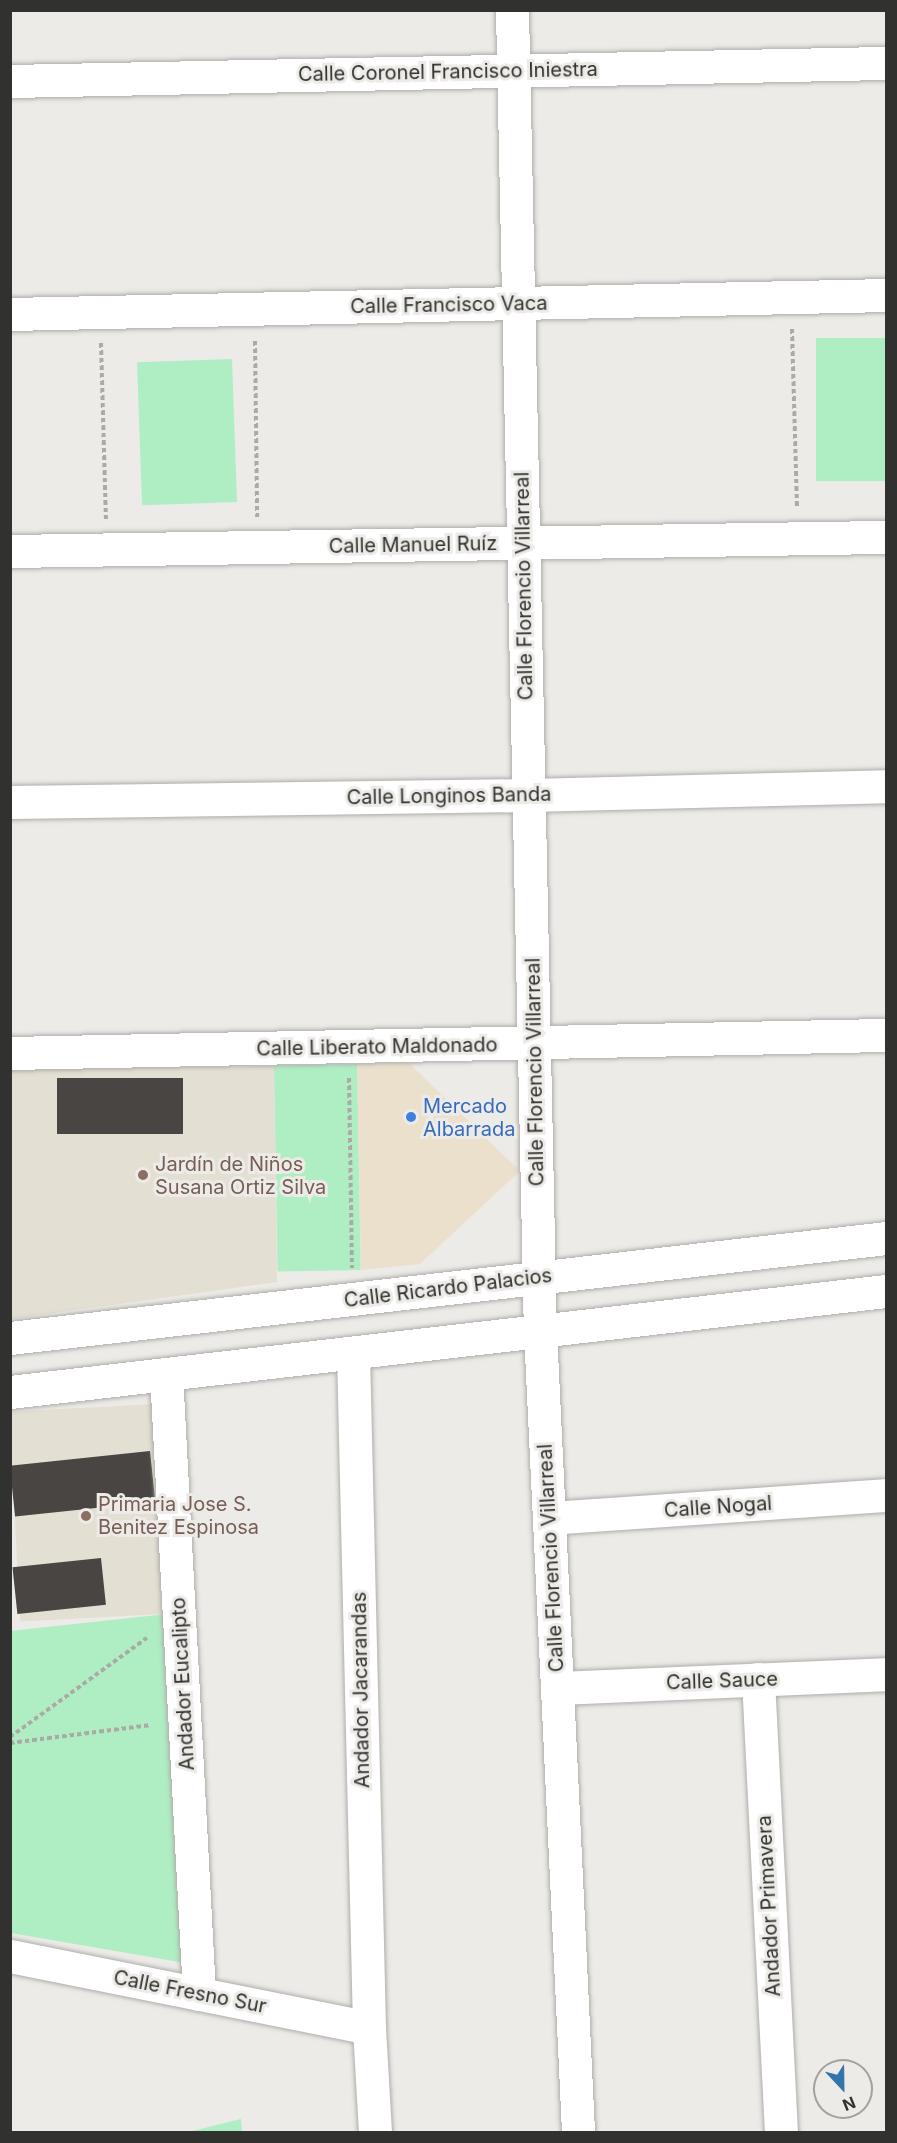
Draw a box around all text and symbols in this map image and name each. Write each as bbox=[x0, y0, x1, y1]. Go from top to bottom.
street label: Calle Coronel Francisco Iniestra bbox=[298, 57, 598, 87]
street label: Calle Francisco Vaca bbox=[350, 291, 548, 319]
street label: Calle Florencio Villarreal bbox=[510, 472, 538, 700]
street label: Calle Manuel Ruíz bbox=[329, 532, 497, 558]
street label: Calle Longinos Banda bbox=[346, 782, 552, 810]
street label: Calle Florencio Villarreal bbox=[521, 958, 549, 1186]
street label: Calle Liberato Maldonado bbox=[256, 1033, 498, 1061]
place label: Mercado Albarrada bbox=[423, 1094, 515, 1141]
marker: Mercado Albarrada bbox=[404, 1110, 418, 1124]
place label: Jardín de Niños Susana Ortiz Silva bbox=[155, 1152, 326, 1199]
marker: Jardín de Niños Susana Ortiz Silva bbox=[136, 1168, 150, 1182]
street label: Calle Ricardo Palacios bbox=[343, 1263, 553, 1313]
street label: Calle Florencio Villarreal bbox=[533, 1443, 569, 1673]
street label: Calle Nogal bbox=[663, 1491, 773, 1523]
place label: Primaria Jose S. Benitez Espinosa bbox=[98, 1492, 259, 1539]
marker: Primaria Jose S. Benitez Espinosa bbox=[79, 1509, 93, 1523]
street label: Andador Jacarandas bbox=[347, 1592, 375, 1788]
street label: Andador Eucalipto bbox=[166, 1597, 200, 1771]
street label: Calle Sauce bbox=[666, 1667, 778, 1695]
street label: Andador Primavera bbox=[752, 1815, 786, 1997]
street label: Calle Fresno Sur bbox=[112, 1965, 268, 2019]
north arrow bbox=[813, 2059, 873, 2119]
text: N bbox=[840, 2092, 858, 2115]

